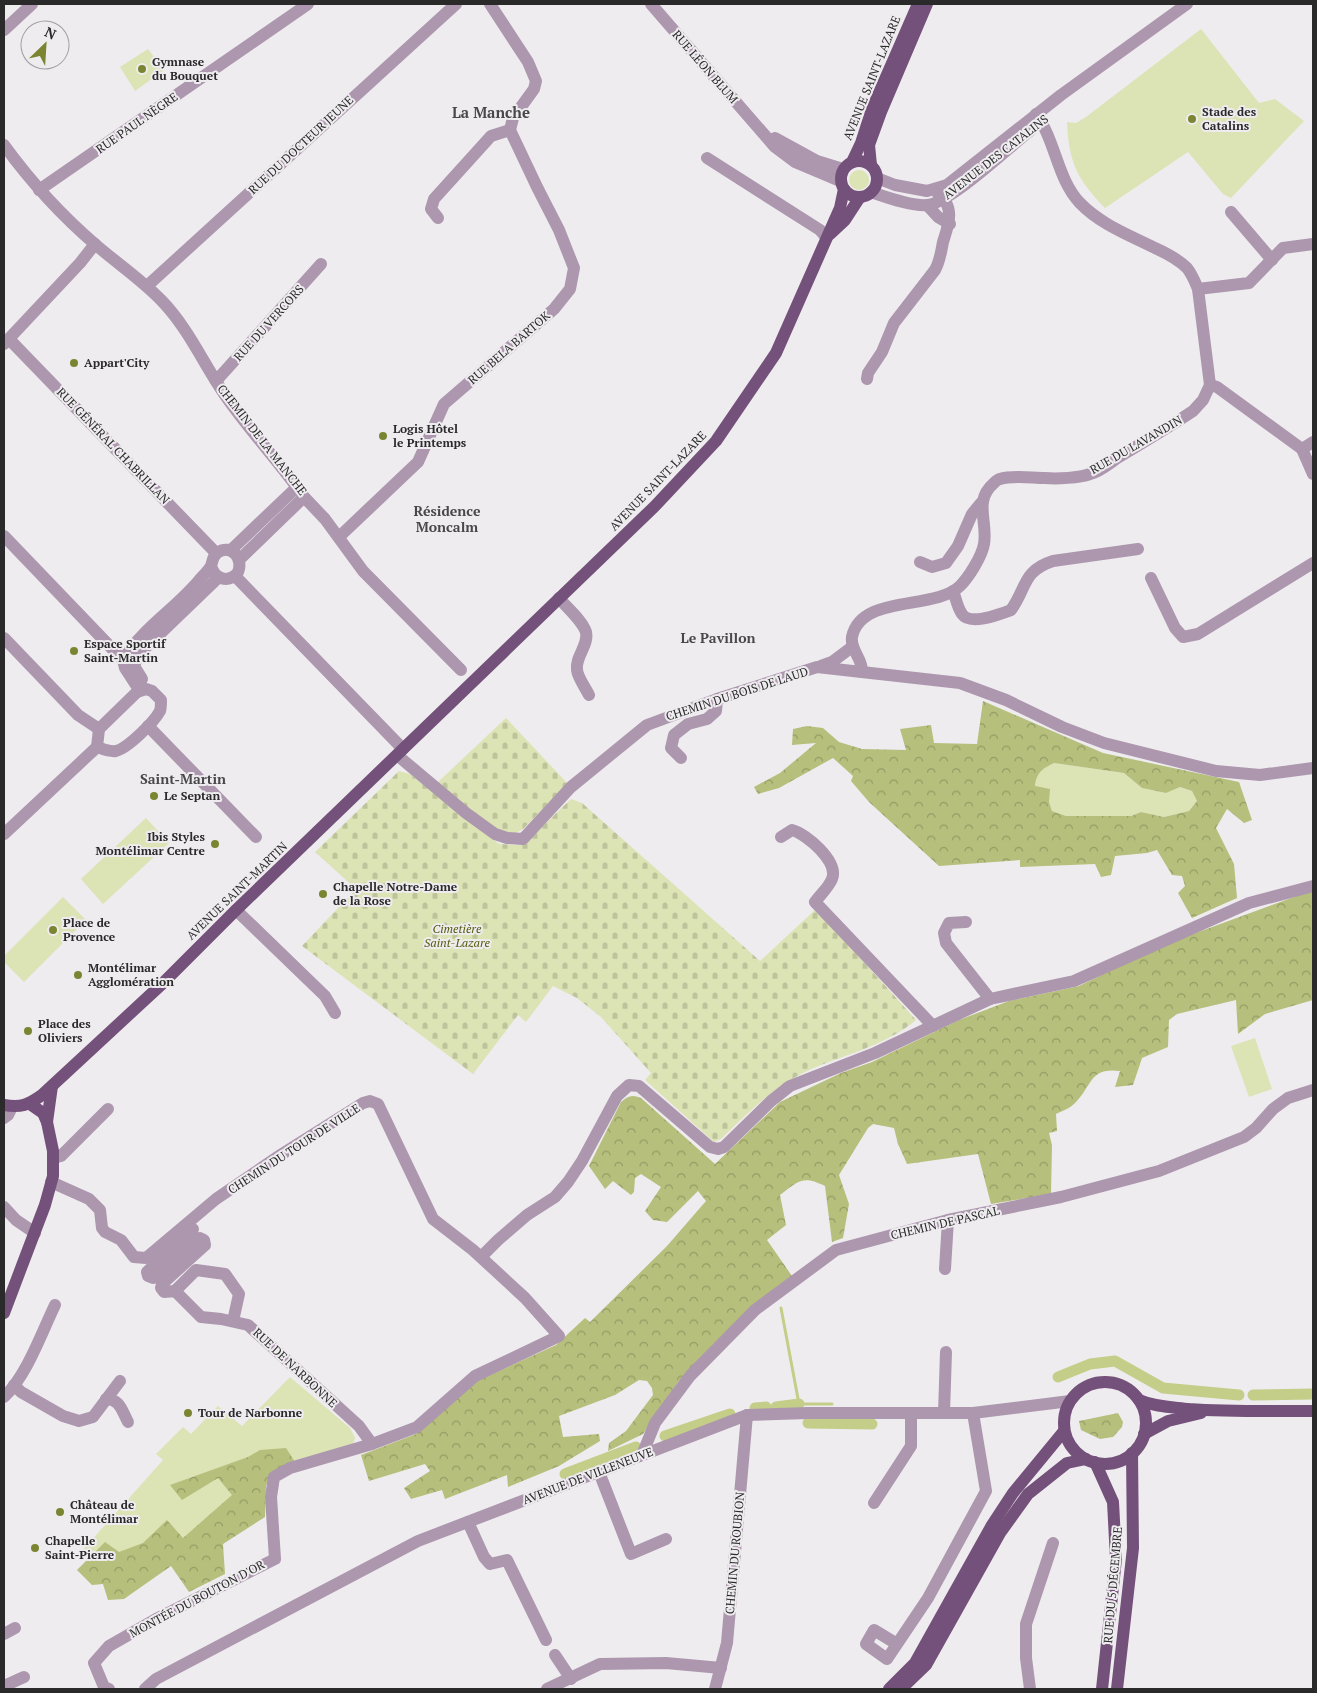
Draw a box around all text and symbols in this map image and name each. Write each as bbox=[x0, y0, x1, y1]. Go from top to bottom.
street label: AVENUE SAINT-LAZARE bbox=[840, 13, 903, 142]
north arrow bbox=[20, 20, 70, 70]
text: N bbox=[42, 22, 60, 44]
street label: RUE LÉON BLUM bbox=[669, 27, 742, 107]
place label: Gymnase du Bouquet bbox=[152, 54, 218, 83]
marker: Gymnase du Bouquet bbox=[136, 63, 148, 75]
street label: RUE PAUL NÈGRE bbox=[93, 89, 180, 156]
street label: RUE DU DOCTEUR JEUNE bbox=[245, 92, 356, 197]
district label: La Manche bbox=[452, 102, 530, 122]
place label: Stade des Catalins bbox=[1202, 104, 1257, 133]
street label: AVENUE DES CATALINS bbox=[940, 111, 1051, 202]
marker: Stade des Catalins bbox=[1186, 113, 1198, 125]
street label: RUE DU VERCORS bbox=[230, 281, 307, 364]
street label: RUE BELA BARTOK bbox=[465, 308, 553, 387]
place label: Appart'City bbox=[84, 355, 150, 370]
marker: Appart'City bbox=[68, 357, 80, 369]
street label: CHEMIN DE LA MANCHE bbox=[214, 381, 310, 498]
street label: RUE GÉNÉRAL CHABRILLAN bbox=[54, 384, 173, 507]
street label: RUE DU LAVANDIN bbox=[1087, 412, 1185, 477]
place label: Logis Hôtel le Printemps bbox=[393, 421, 467, 450]
street label: AVENUE SAINT-LAZARE bbox=[606, 428, 709, 534]
marker: Logis Hôtel le Printemps bbox=[377, 430, 389, 442]
district label: Résidence Moncalm bbox=[414, 501, 481, 536]
district label: Le Pavillon bbox=[681, 628, 755, 647]
place label: Espace Sportif Saint-Martin bbox=[84, 636, 167, 665]
marker: Espace Sportif Saint-Martin bbox=[68, 645, 80, 657]
street label: CHEMIN DU BOIS DE LAUD bbox=[664, 663, 810, 724]
district label: Saint-Martin bbox=[140, 769, 226, 788]
place label: Le Septan bbox=[164, 788, 221, 803]
marker: Le Septan bbox=[148, 790, 160, 802]
place label: Ibis Styles Montélimar Centre bbox=[95, 829, 206, 858]
street label: AVENUE SAINT-MARTIN bbox=[183, 838, 290, 943]
marker: Ibis Styles Montélimar Centre bbox=[209, 838, 221, 850]
place label: Chapelle Notre-Dame de la Rose bbox=[333, 879, 458, 908]
marker: Chapelle Notre-Dame de la Rose bbox=[317, 888, 329, 900]
place label: Place de Provence bbox=[63, 915, 116, 944]
park label: Cimetière Saint-Lazare bbox=[424, 921, 491, 950]
marker: Place de Provence bbox=[47, 924, 59, 936]
place label: Montélimar Agglomération bbox=[88, 960, 174, 989]
marker: Montélimar Agglomération bbox=[72, 969, 84, 981]
place label: Place des Oliviers bbox=[38, 1016, 91, 1045]
marker: Place des Oliviers bbox=[22, 1025, 34, 1037]
street label: CHEMIN DU TOUR DE VILLE bbox=[225, 1100, 363, 1197]
street label: CHEMIN DE PASCAL bbox=[889, 1203, 1001, 1242]
street label: RUE DE NARBONNE bbox=[250, 1325, 340, 1410]
place label: Tour de Narbonne bbox=[198, 1405, 303, 1420]
marker: Tour de Narbonne bbox=[182, 1407, 194, 1419]
street label: AVENUE DE VILLENEUVE bbox=[520, 1444, 655, 1507]
street label: CHEMIN DU ROUBION bbox=[722, 1491, 747, 1615]
place label: Château de Montélimar bbox=[70, 1497, 139, 1526]
marker: Château de Montélimar bbox=[54, 1506, 66, 1518]
street label: RUE DU 5 DÉCEMBRE bbox=[1100, 1526, 1125, 1644]
place label: Chapelle Saint-Pierre bbox=[45, 1533, 115, 1562]
marker: Chapelle Saint-Pierre bbox=[29, 1542, 41, 1554]
street label: MONTÉE DU BOUTON D'OR bbox=[127, 1556, 267, 1641]

